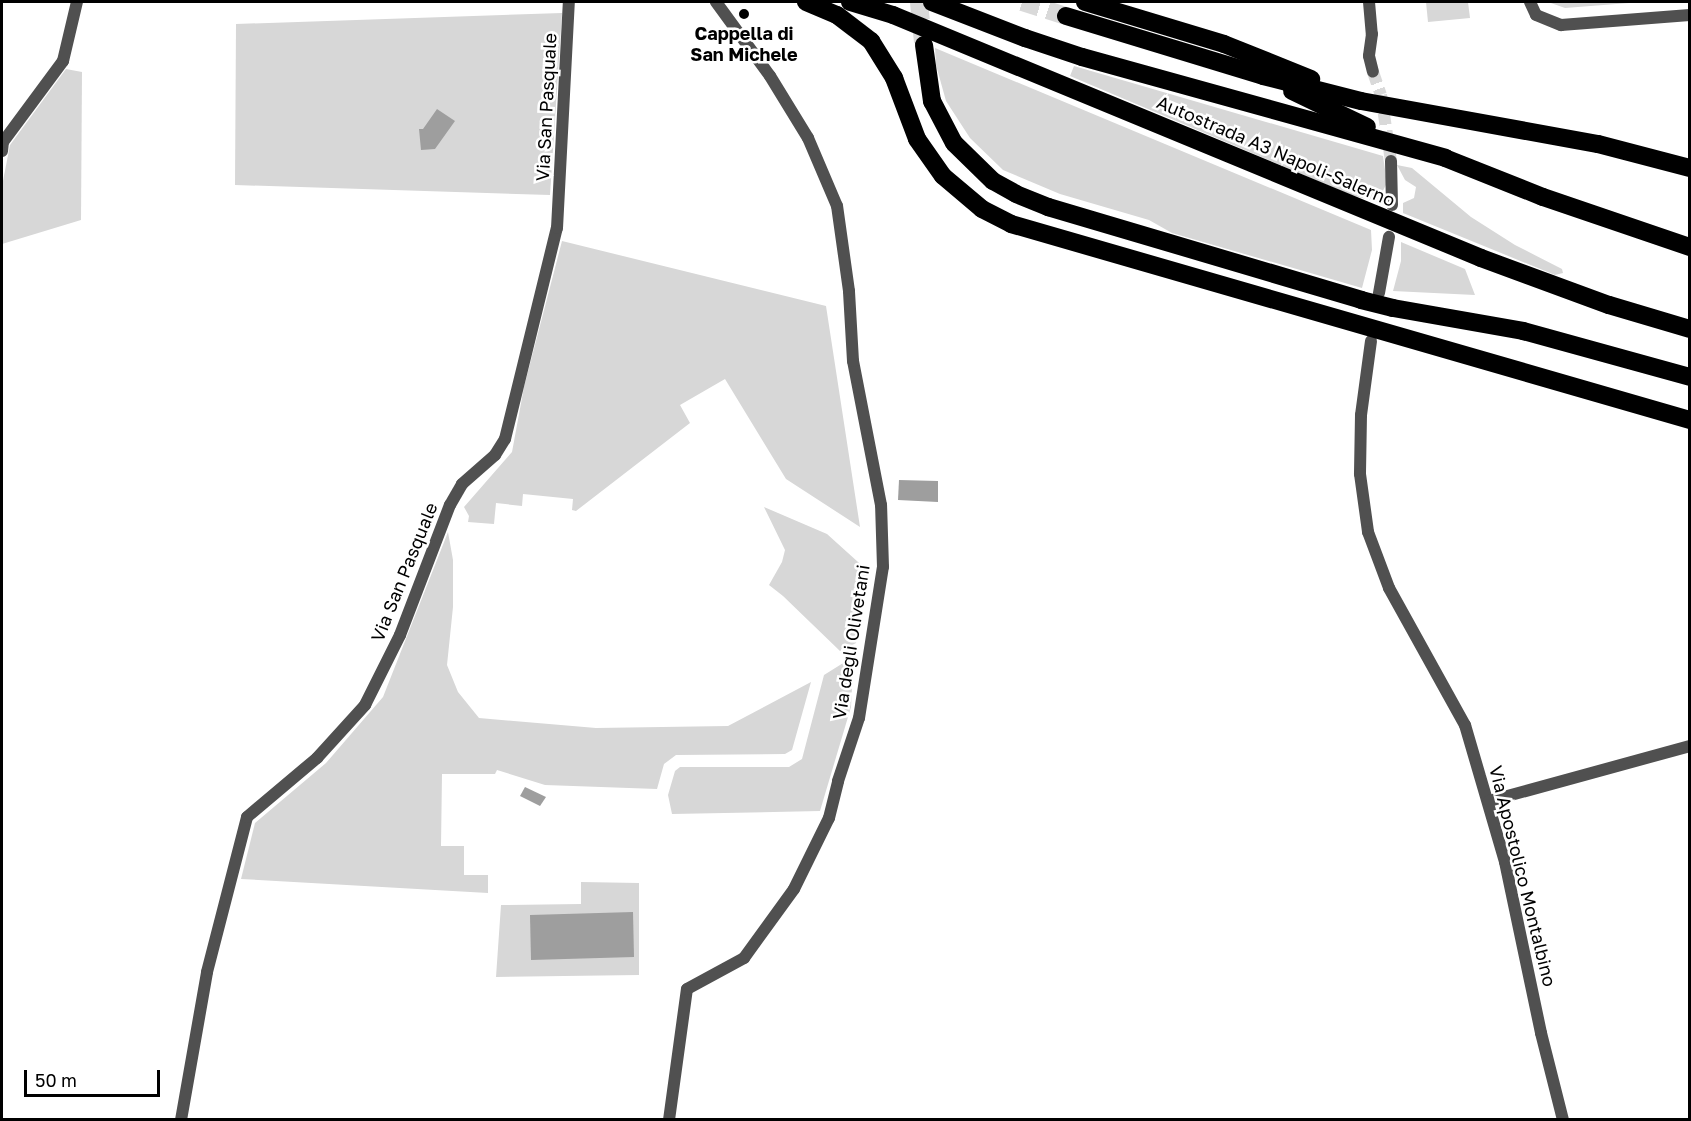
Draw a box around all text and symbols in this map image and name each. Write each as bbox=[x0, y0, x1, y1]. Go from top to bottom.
marker: Cappella di San Michele bbox=[737, 7, 751, 21]
place label: Cappella di San Michele bbox=[690, 23, 798, 66]
street label: Via San Pasquale bbox=[531, 32, 561, 182]
street label: Autostrada A3 Napoli-Salerno bbox=[1154, 91, 1398, 211]
street label: Via San Pasquale bbox=[366, 499, 442, 645]
street label: Via degli Olivetani bbox=[828, 563, 874, 721]
street label: Via Apostolico Montalbino bbox=[1485, 763, 1561, 989]
scale bar bbox=[27, 1058, 164, 1096]
text: 50 m bbox=[35, 1069, 77, 1091]

